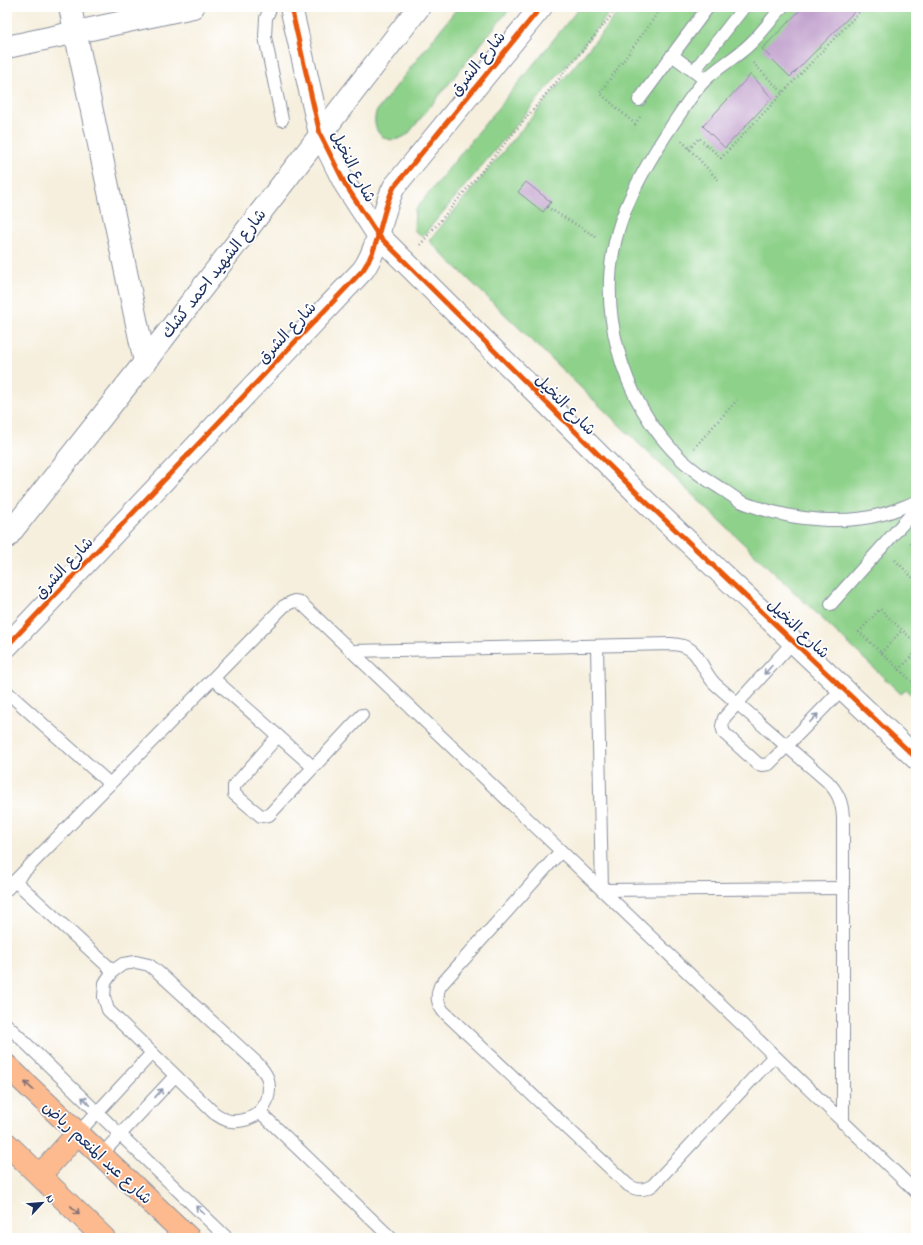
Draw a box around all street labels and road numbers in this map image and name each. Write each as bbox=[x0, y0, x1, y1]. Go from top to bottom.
street label: شارع الشرق bbox=[445, 27, 512, 102]
street label: شارع النخيل bbox=[323, 127, 381, 207]
street label: شارع الشهيد احمد كشك bbox=[156, 204, 273, 344]
street label: شارع الشرق bbox=[252, 297, 323, 370]
street label: شارع النخيل bbox=[528, 369, 601, 442]
street label: شارع الشرق bbox=[29, 532, 100, 605]
street label: شارع النخيل bbox=[761, 594, 834, 665]
street label: شارع عبد المنعم رياض bbox=[36, 1096, 157, 1211]

